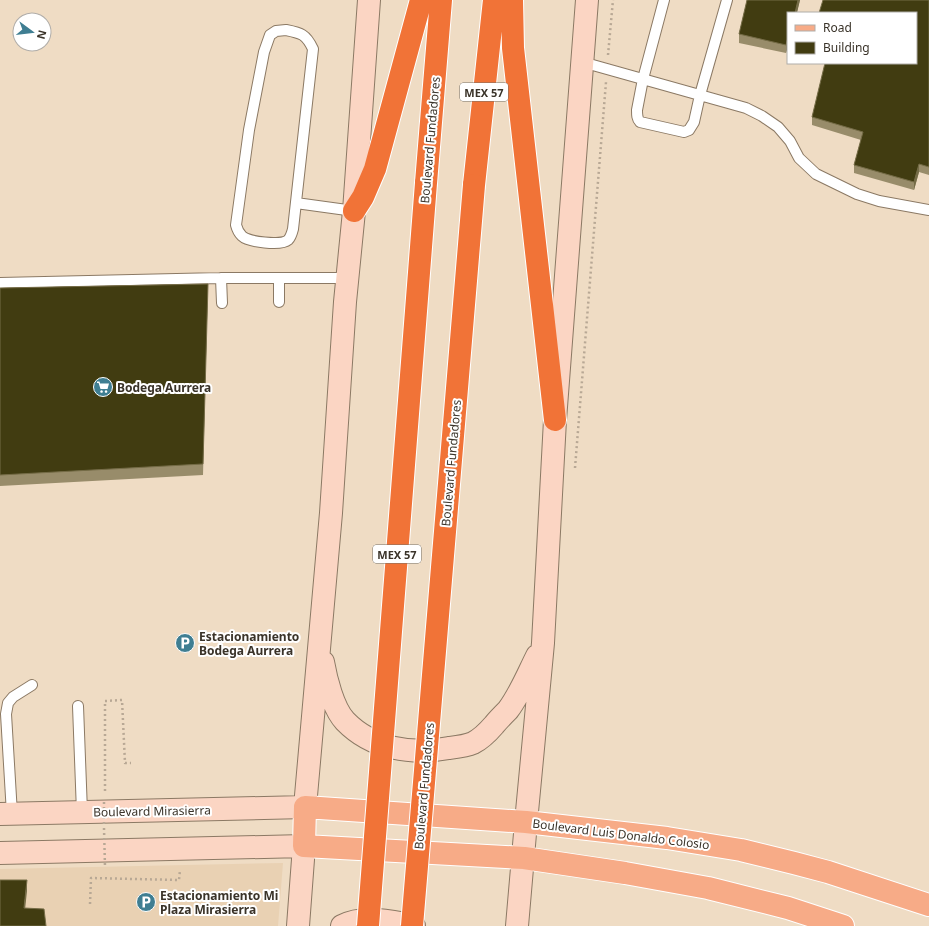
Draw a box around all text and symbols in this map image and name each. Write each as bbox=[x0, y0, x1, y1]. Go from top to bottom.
north arrow bbox=[12, 12, 52, 52]
legend bbox=[787, 12, 917, 64]
text: Road bbox=[823, 19, 852, 36]
text: N bbox=[34, 28, 51, 41]
text: Building bbox=[823, 39, 870, 56]
street label: Boulevard Fundadores bbox=[416, 76, 444, 204]
road number: MEX 57 bbox=[460, 83, 508, 101]
supermarket icon: Bodega Aurrera bbox=[92, 376, 114, 398]
place label: Bodega Aurrera bbox=[117, 379, 211, 396]
street label: Boulevard Fundadores bbox=[437, 399, 465, 527]
road number: MEX 57 bbox=[373, 545, 421, 563]
place label: Estacionamiento Bodega Aurrera bbox=[199, 628, 299, 659]
parking icon: Estacionamiento Bodega Aurrera bbox=[174, 632, 196, 654]
street label: Boulevard Fundadores bbox=[410, 722, 438, 850]
street label: Boulevard Mirasierra bbox=[93, 801, 211, 821]
street label: Boulevard Luis Donaldo Colosio bbox=[532, 815, 710, 853]
place label: Estacionamiento Mi Plaza Mirasierra bbox=[160, 887, 278, 918]
parking icon: Estacionamiento Mi Plaza Mirasierra bbox=[135, 891, 157, 913]

